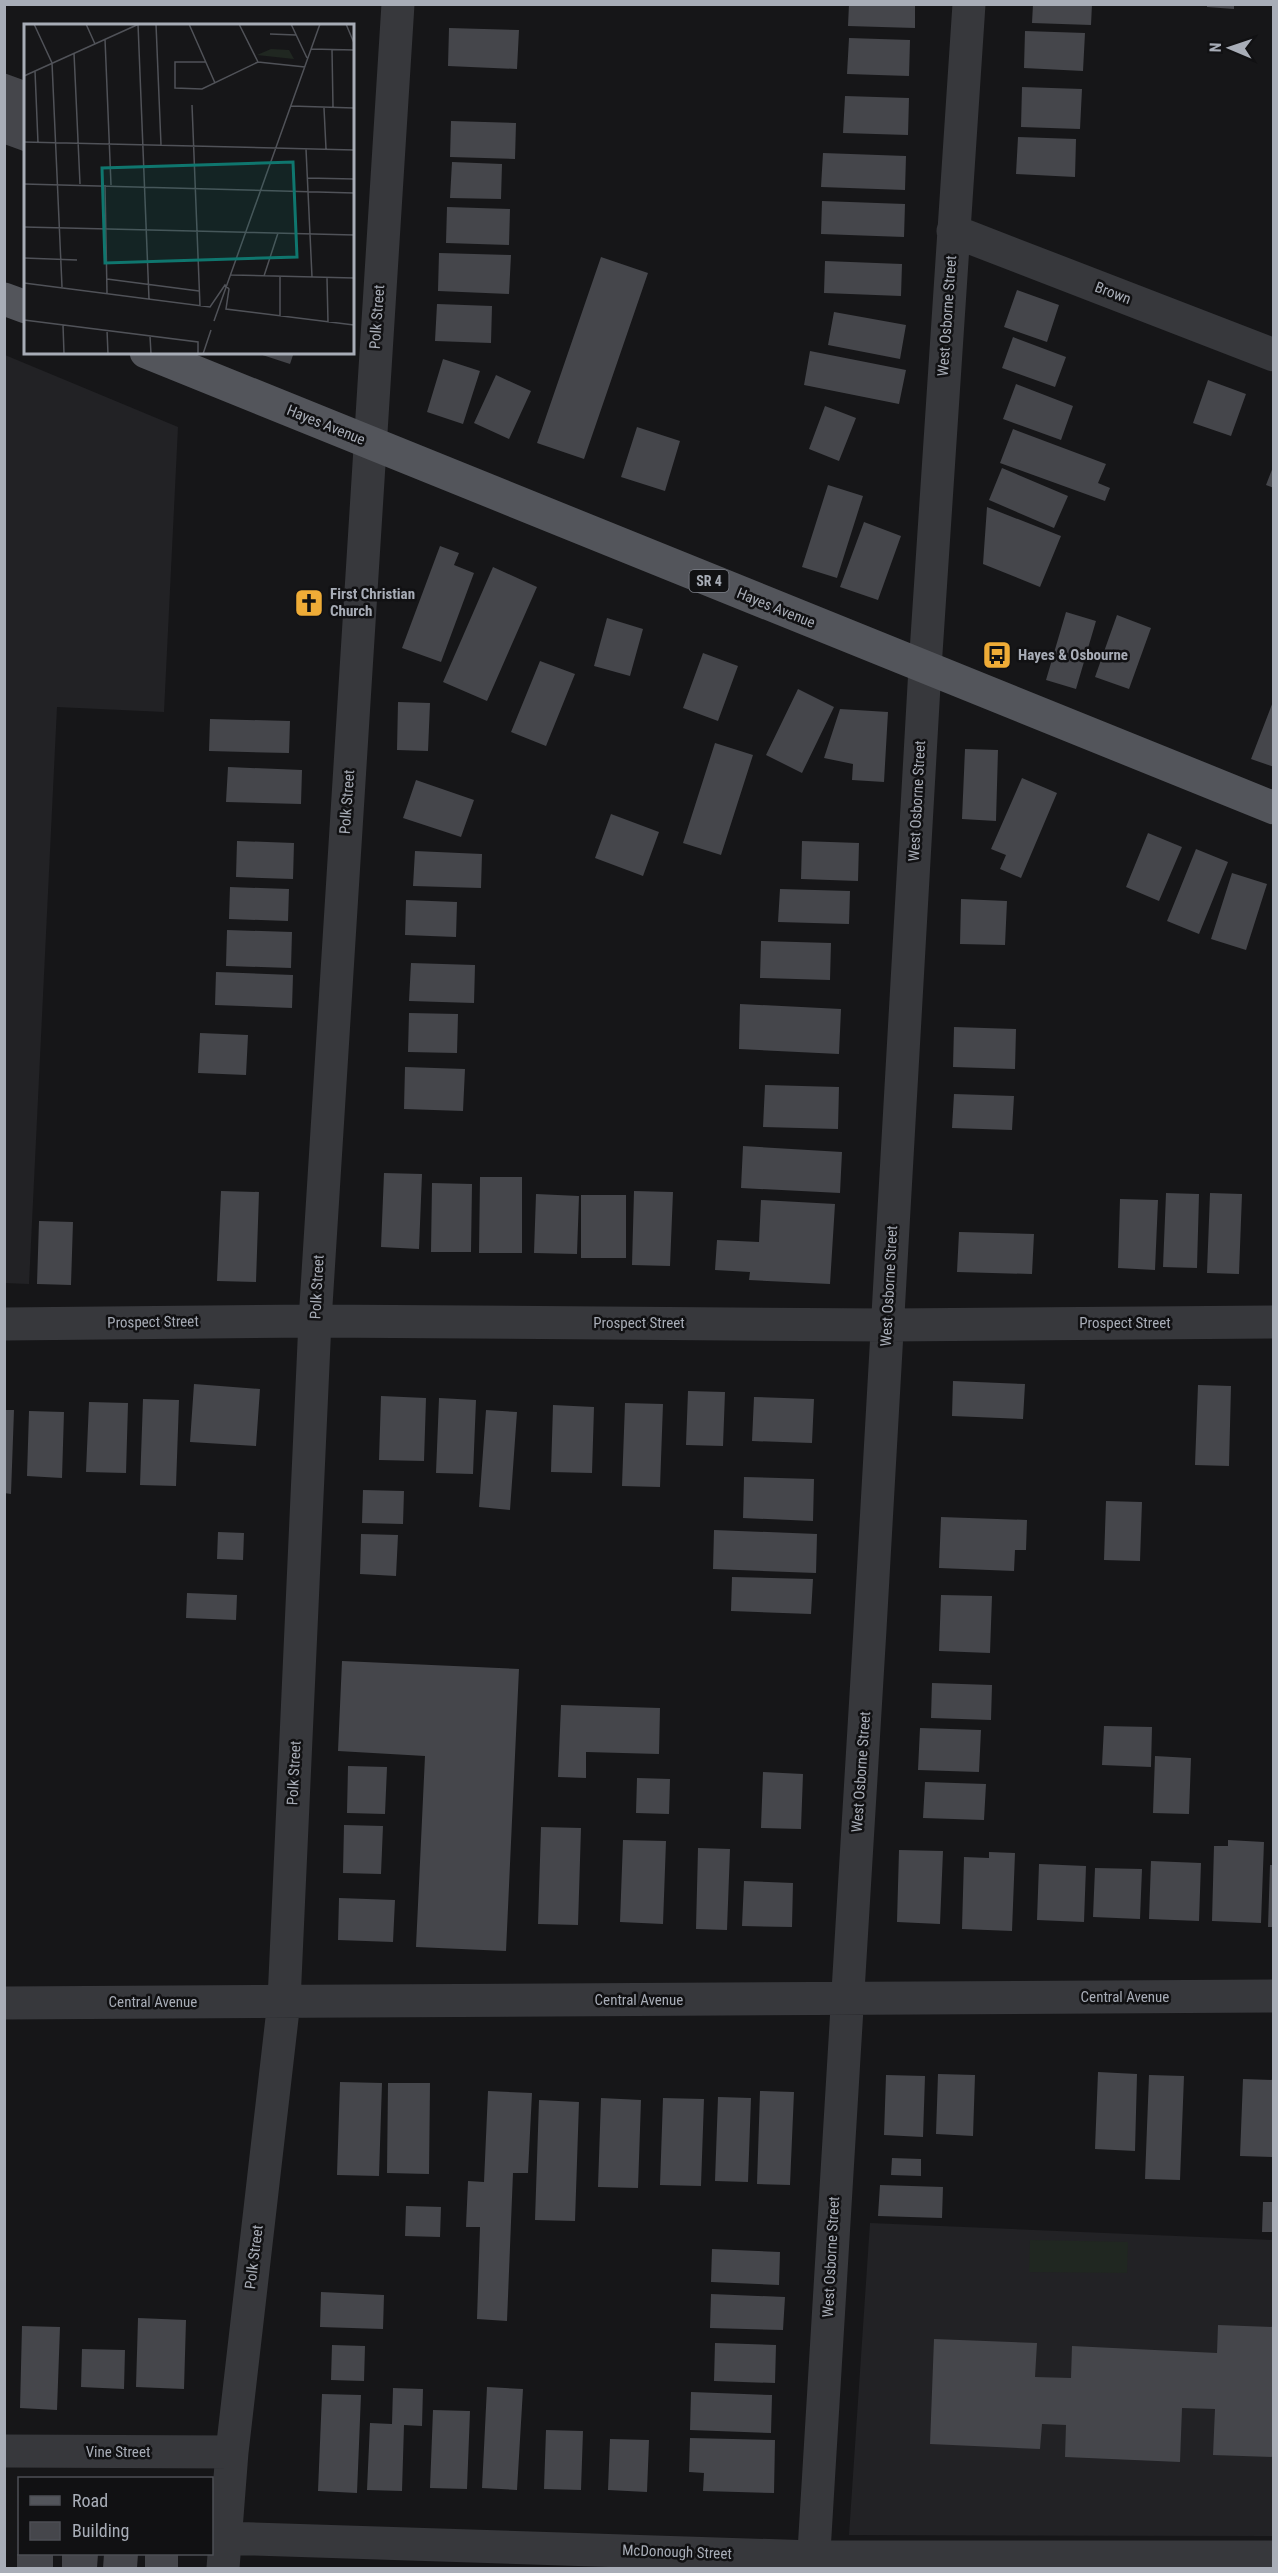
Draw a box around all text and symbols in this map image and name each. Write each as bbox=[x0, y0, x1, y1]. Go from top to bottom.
north arrow bbox=[1200, 18, 1260, 78]
inset map bbox=[24, 24, 354, 354]
text: N bbox=[1206, 42, 1225, 53]
street label: West Osborne Street bbox=[934, 255, 960, 377]
street label: Brown bbox=[1092, 278, 1134, 308]
street label: Polk Street bbox=[366, 284, 388, 350]
street label: Hayes Avenue bbox=[284, 401, 368, 449]
road number: SR 4 bbox=[690, 570, 728, 592]
street label: Hayes Avenue bbox=[734, 584, 818, 632]
place label: First Christian Church bbox=[330, 585, 415, 620]
church icon: First Christian Church bbox=[293, 587, 325, 619]
bus stop icon: Hayes & Osbourne bbox=[981, 639, 1013, 671]
place label: Hayes & Osbourne bbox=[1018, 646, 1128, 664]
street label: West Osborne Street bbox=[905, 740, 929, 862]
street label: Polk Street bbox=[336, 769, 358, 835]
street label: West Osborne Street bbox=[877, 1225, 901, 1347]
street label: Polk Street bbox=[306, 1254, 328, 1320]
street label: Prospect Street bbox=[107, 1312, 199, 1332]
street label: Prospect Street bbox=[593, 1314, 685, 1332]
street label: Prospect Street bbox=[1079, 1314, 1171, 1332]
street label: West Osborne Street bbox=[848, 1711, 874, 1833]
street label: Polk Street bbox=[283, 1740, 305, 1806]
street label: Central Avenue bbox=[1081, 1988, 1169, 2006]
street label: Central Avenue bbox=[595, 1991, 683, 2009]
street label: Central Avenue bbox=[109, 1993, 197, 2011]
street label: West Osborne Street bbox=[819, 2196, 843, 2318]
street label: Polk Street bbox=[241, 2224, 267, 2290]
street label: Vine Street bbox=[86, 2443, 150, 2461]
legend bbox=[18, 2477, 213, 2555]
text: Road bbox=[72, 2490, 108, 2511]
text: Building bbox=[72, 2520, 129, 2541]
street label: McDonough Street bbox=[622, 2541, 732, 2563]

